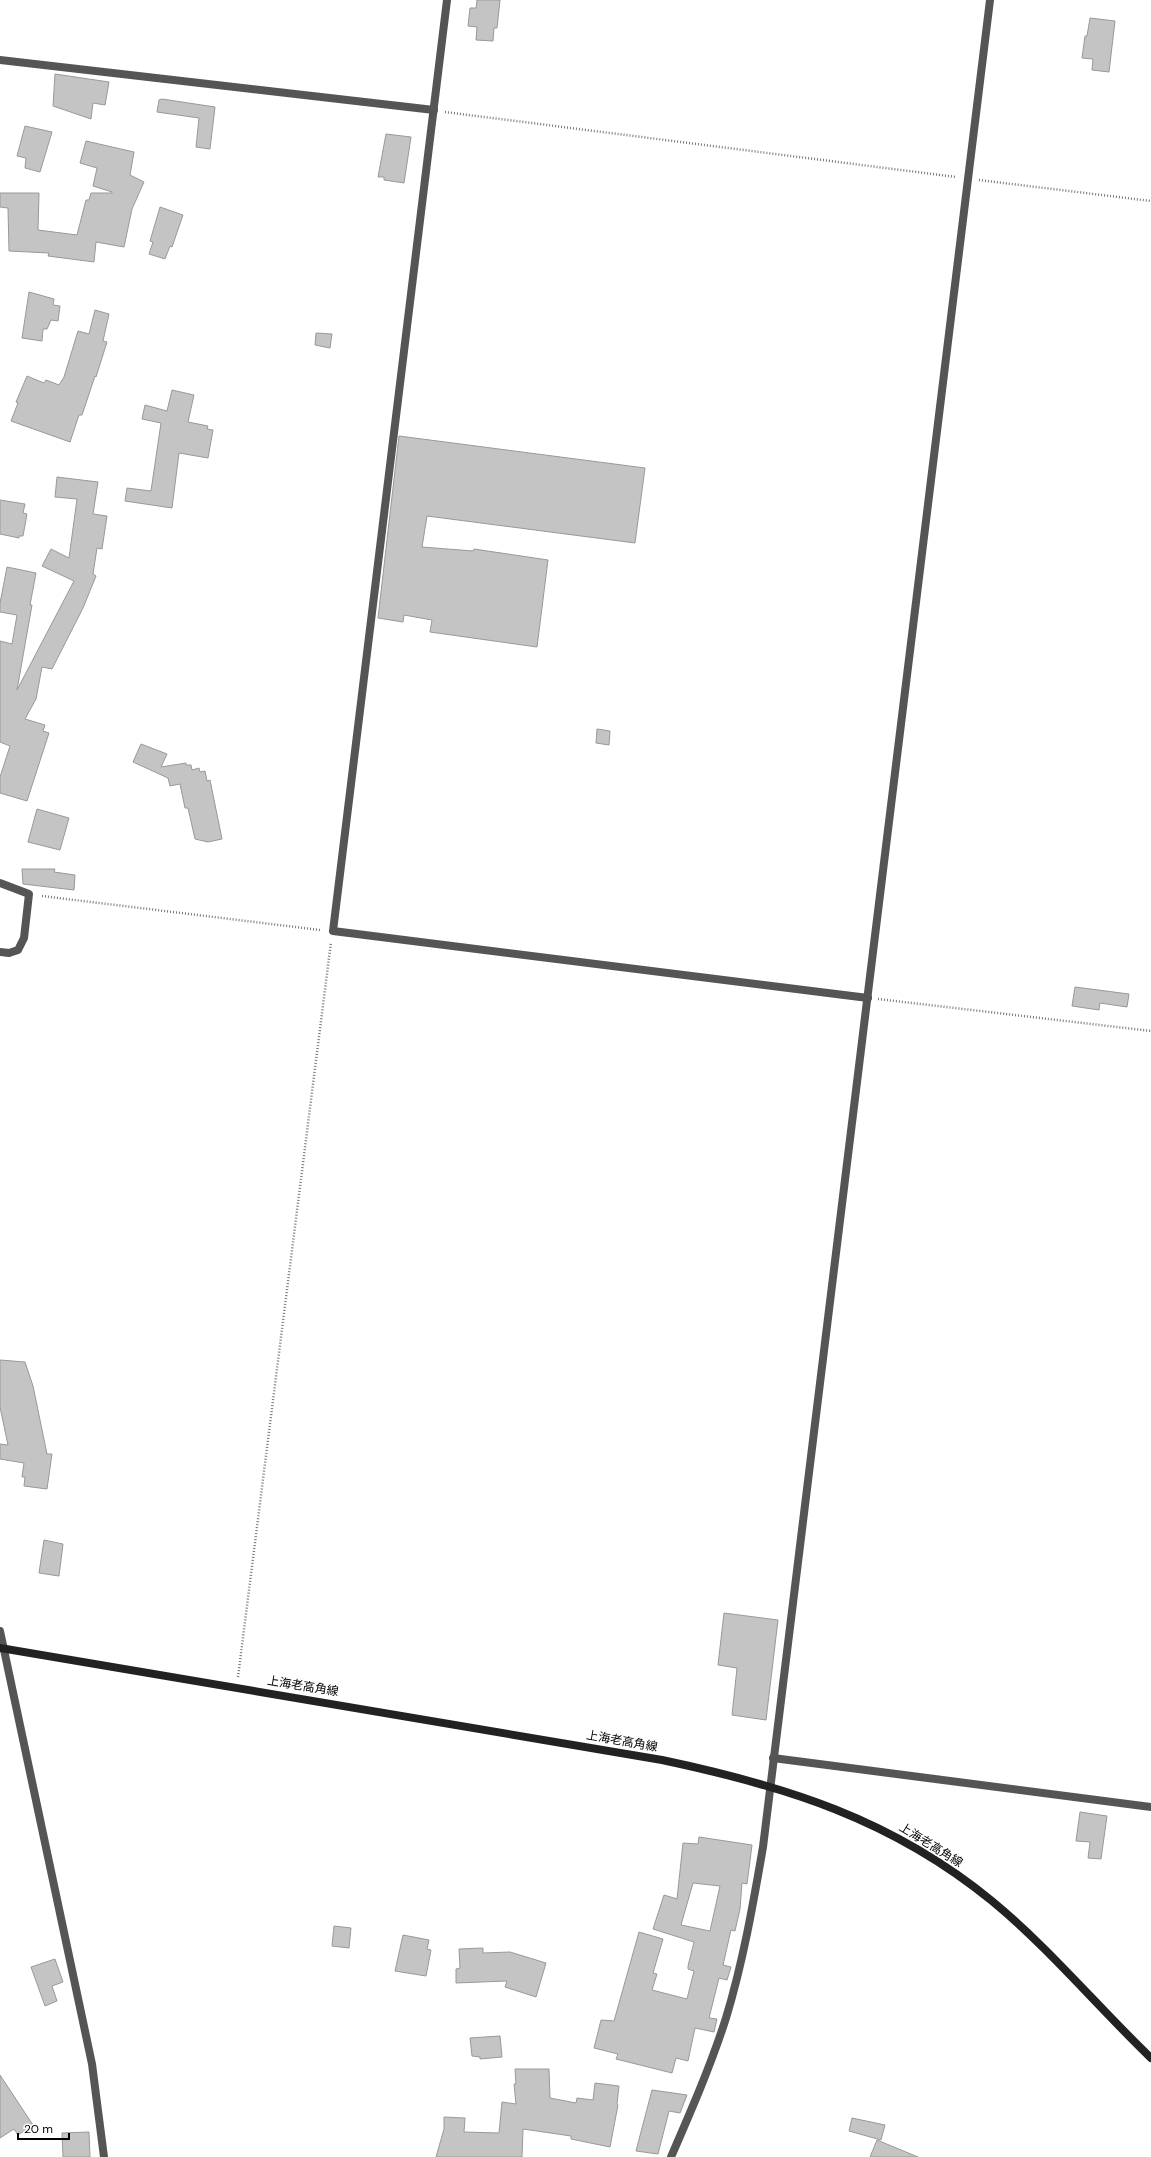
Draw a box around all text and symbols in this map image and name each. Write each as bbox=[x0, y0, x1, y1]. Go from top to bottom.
street label: 上海老高角線 bbox=[266, 1672, 340, 1700]
street label: 上海老高角線 bbox=[585, 1727, 659, 1755]
street label: 上海老高角線 bbox=[896, 1819, 966, 1871]
scale bar bbox=[18, 2115, 69, 2141]
text: 20 m bbox=[24, 2121, 53, 2137]

